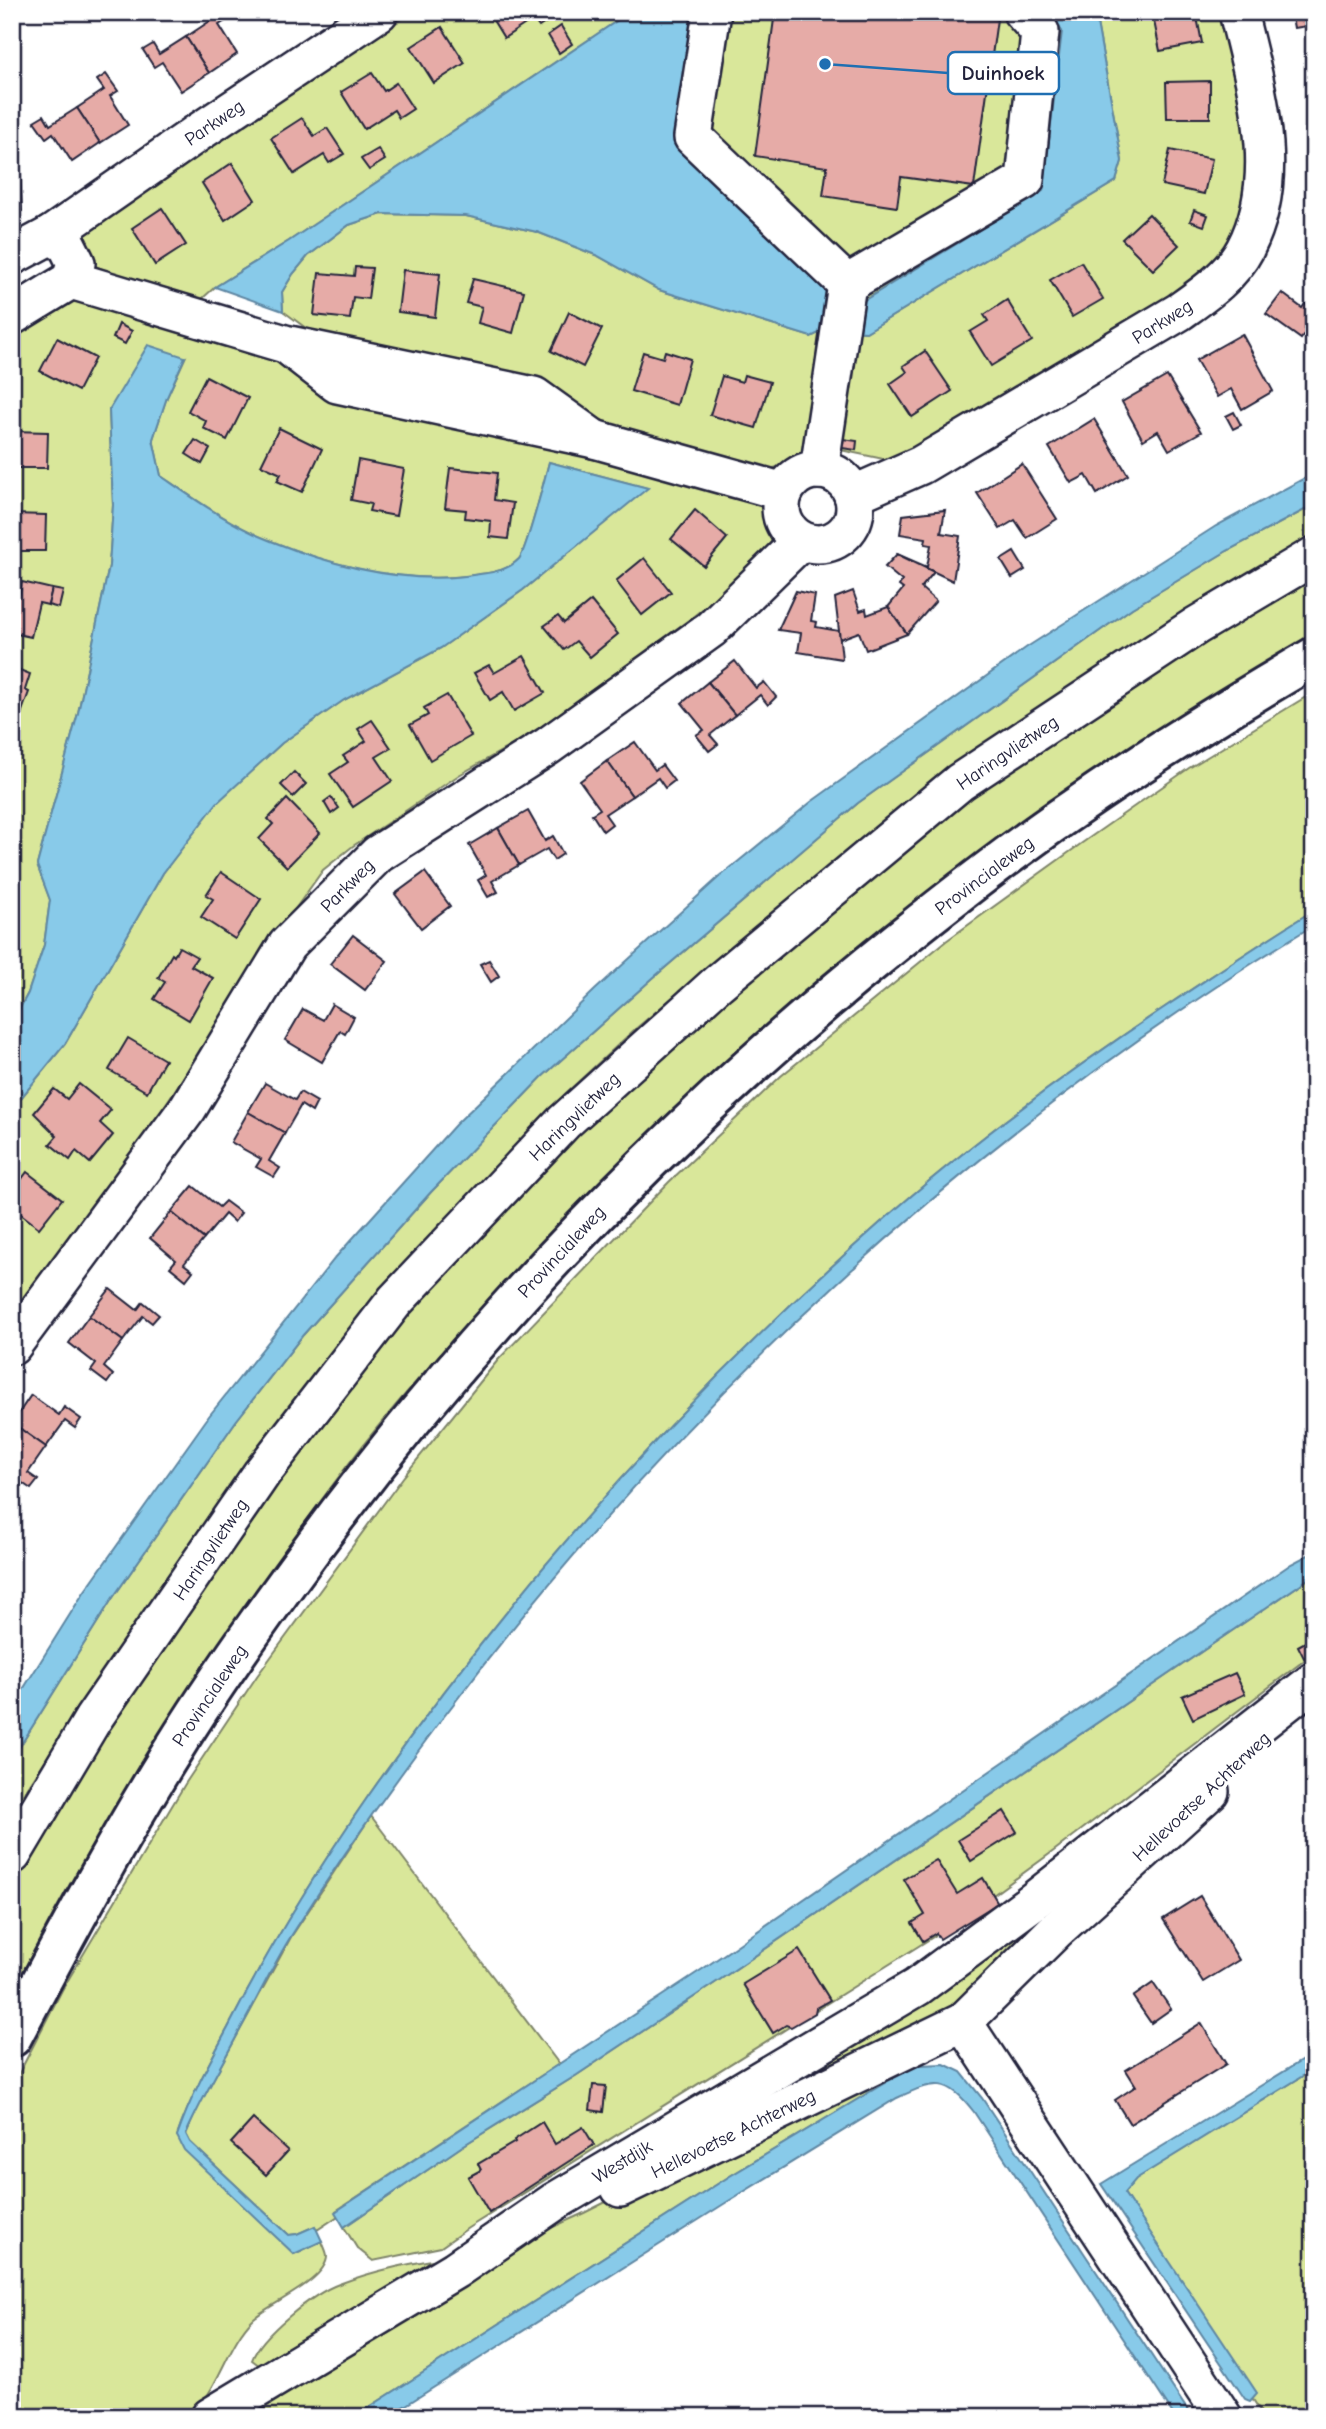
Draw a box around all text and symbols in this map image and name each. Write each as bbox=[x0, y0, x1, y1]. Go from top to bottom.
callout: Duinhoek bbox=[948, 52, 1059, 94]
text: Duinhoek bbox=[962, 61, 1045, 85]
street label: Parkweg bbox=[181, 95, 248, 151]
street label: Parkweg bbox=[1128, 295, 1197, 349]
street label: Haringvlietweg bbox=[953, 711, 1063, 795]
street label: Provincialeweg bbox=[931, 831, 1038, 920]
street label: Parkweg bbox=[316, 854, 379, 917]
street label: Haringvlietweg bbox=[525, 1068, 625, 1166]
street label: Provincialeweg bbox=[513, 1201, 610, 1302]
street label: Haringvlietweg bbox=[169, 1495, 253, 1605]
street label: Provincialeweg bbox=[168, 1640, 252, 1751]
street label: Hellevoetse Achterweg bbox=[1128, 1727, 1275, 1866]
street label: Hellevoetse Achterweg bbox=[648, 2084, 819, 2183]
street label: Westdijk bbox=[589, 2135, 657, 2188]

